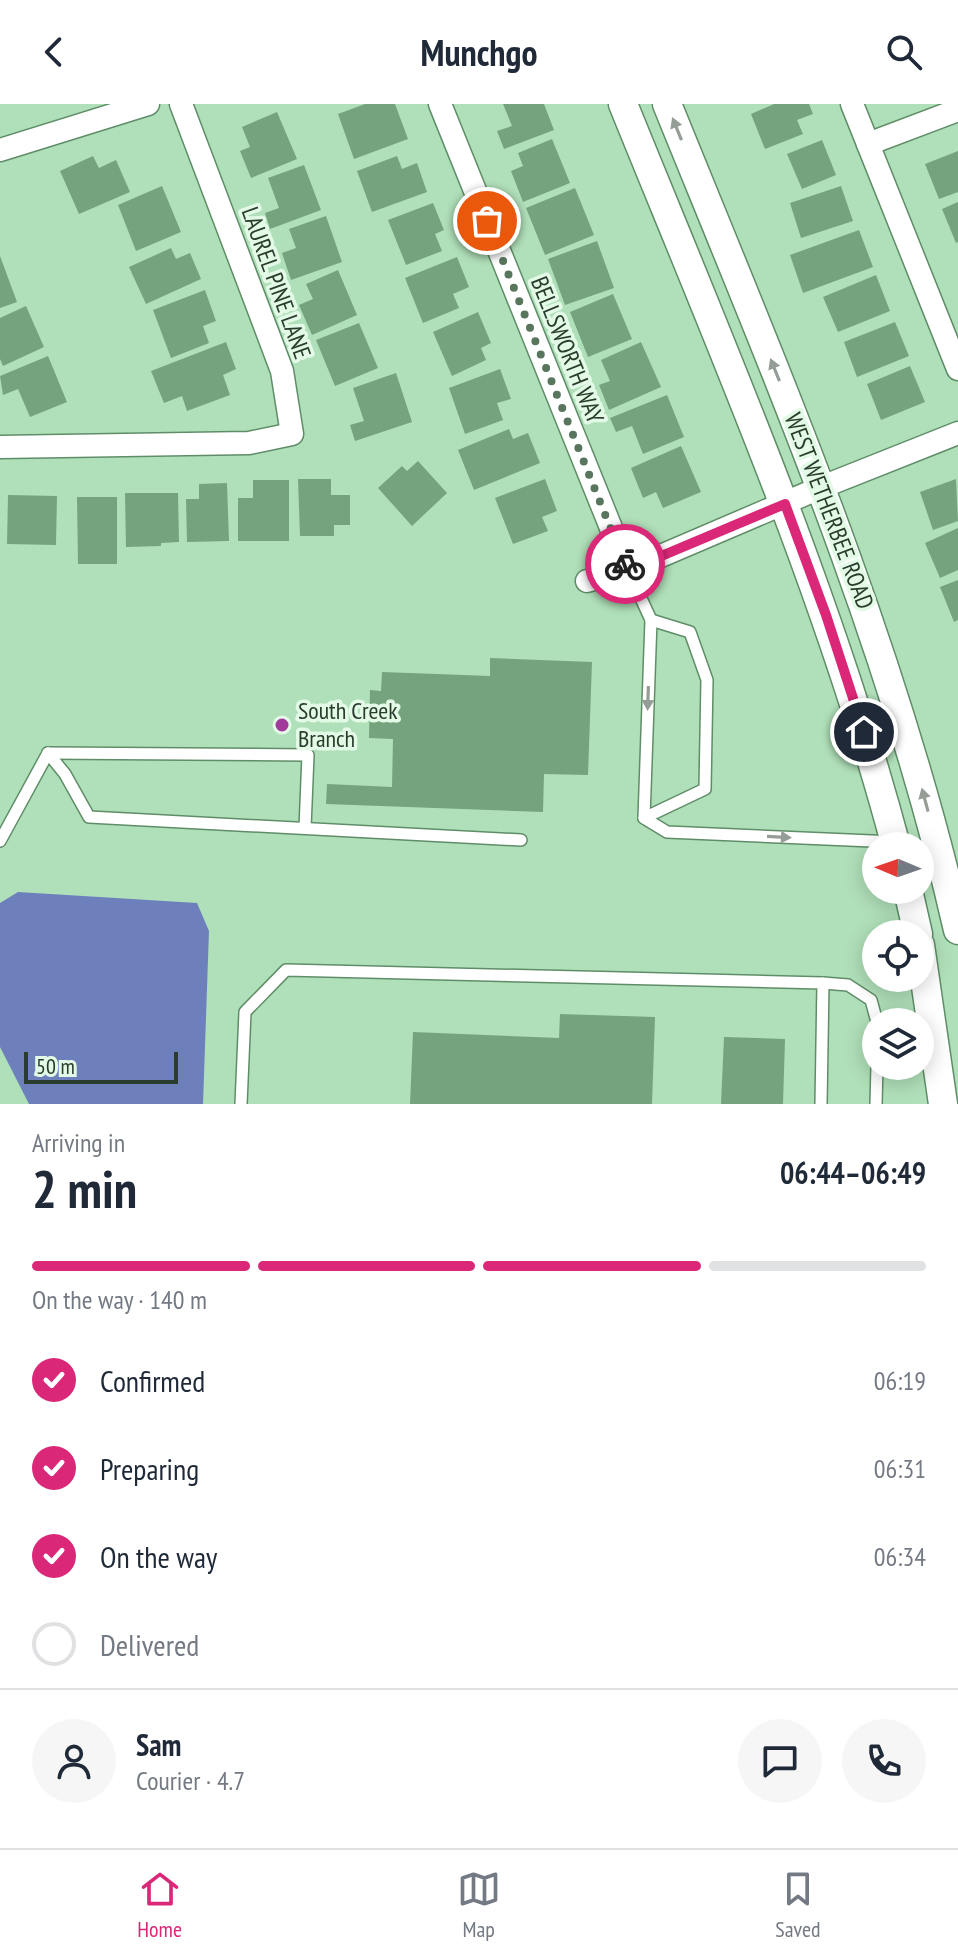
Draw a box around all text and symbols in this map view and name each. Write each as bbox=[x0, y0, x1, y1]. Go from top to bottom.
text: Munchgo bbox=[421, 29, 537, 76]
icon: back bbox=[32, 30, 76, 74]
icon: search bbox=[882, 30, 926, 74]
one-way arrow bbox=[670, 117, 683, 141]
pin bbox=[453, 187, 521, 255]
icon: bag bbox=[465, 199, 509, 243]
street label: LAUREL PINE LANE bbox=[235, 203, 318, 363]
street label: BELLSWORTH WAY bbox=[524, 272, 611, 428]
one-way arrow bbox=[768, 358, 781, 382]
street label: WEST WETHERBEE ROAD bbox=[778, 408, 881, 613]
courier bbox=[585, 524, 665, 604]
icon: bike bbox=[603, 542, 647, 586]
one-way arrow bbox=[641, 686, 654, 711]
place label: South Creek Branch bbox=[298, 695, 398, 754]
pin bbox=[830, 698, 898, 766]
icon: home bbox=[842, 710, 886, 754]
marker: South Creek Branch bbox=[273, 716, 291, 734]
one-way arrow bbox=[919, 788, 931, 813]
one-way arrow bbox=[767, 830, 792, 843]
north arrow bbox=[862, 832, 934, 904]
map controls bbox=[862, 832, 934, 1080]
button: locate bbox=[862, 920, 934, 992]
button: layers bbox=[862, 1008, 934, 1080]
scale bar bbox=[24, 1048, 178, 1084]
text: 50 m bbox=[36, 1052, 75, 1080]
text: Arriving in bbox=[32, 1126, 125, 1159]
text: 06:44–06:49 bbox=[780, 1153, 926, 1192]
text: 2 min bbox=[32, 1155, 137, 1222]
text: On the way · 140 m bbox=[32, 1283, 207, 1316]
icon: check bbox=[32, 1358, 76, 1402]
text: Confirmed bbox=[100, 1361, 205, 1400]
text: 06:19 bbox=[874, 1364, 926, 1397]
icon: check bbox=[32, 1446, 76, 1490]
text: Preparing bbox=[100, 1449, 199, 1488]
text: 06:31 bbox=[874, 1452, 926, 1485]
icon: check bbox=[32, 1534, 76, 1578]
text: On the way bbox=[100, 1537, 217, 1576]
text: 06:34 bbox=[874, 1540, 926, 1573]
text: Delivered bbox=[100, 1625, 199, 1664]
button: person bbox=[32, 1719, 116, 1803]
button: chat bbox=[738, 1719, 822, 1803]
button: phone bbox=[842, 1719, 926, 1803]
text: Sam bbox=[136, 1725, 181, 1764]
text: Courier · 4.7 bbox=[136, 1764, 245, 1797]
tab: Home bbox=[137, 1867, 182, 1943]
tab: Map bbox=[457, 1867, 501, 1943]
tab: Saved bbox=[775, 1867, 821, 1943]

